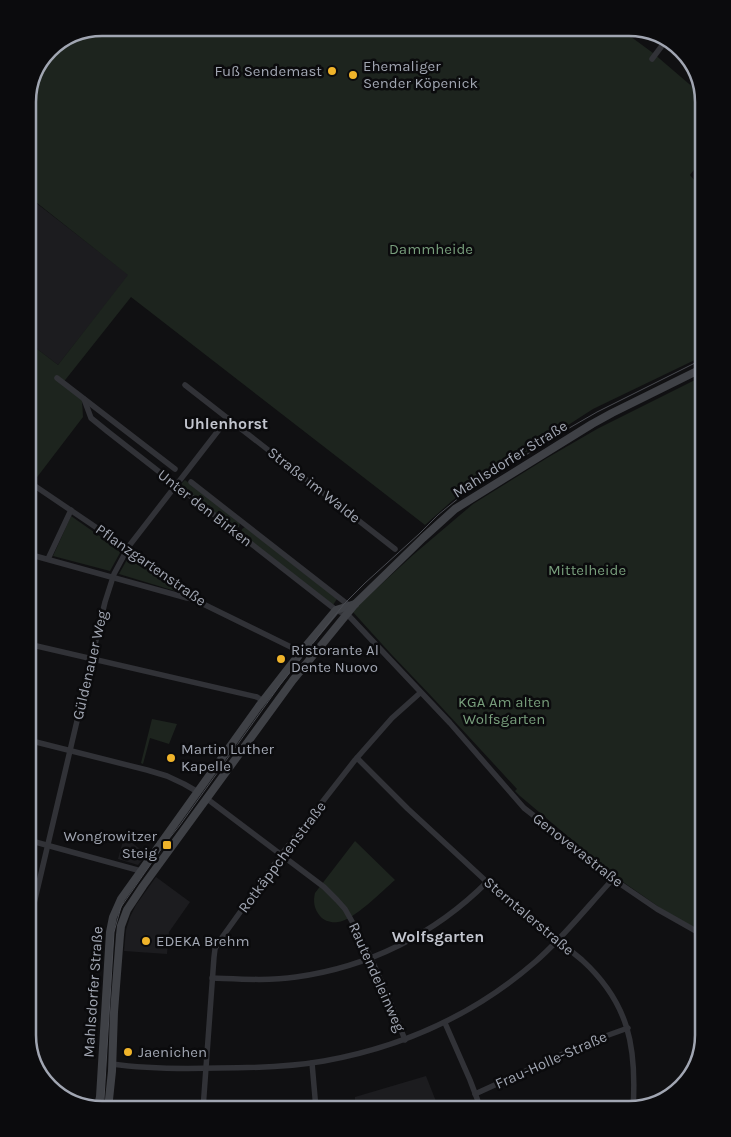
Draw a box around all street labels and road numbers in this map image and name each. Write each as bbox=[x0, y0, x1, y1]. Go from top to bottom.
street label: Mahlsdorfer Straße bbox=[449, 416, 571, 502]
street label: Straße im Walde bbox=[264, 443, 364, 527]
street label: Unter den Birken bbox=[154, 466, 256, 550]
street label: Pflanzgartenstraße bbox=[92, 520, 210, 610]
street label: Güldenauer Weg bbox=[69, 608, 111, 721]
street label: Rotkäppchenstraße bbox=[234, 798, 330, 916]
street label: Genovevastraße bbox=[529, 809, 627, 891]
street label: Sterntalerstraße bbox=[480, 873, 578, 959]
street label: Rautendeleinweg bbox=[345, 919, 409, 1035]
street label: Mahlsdorfer Straße bbox=[79, 926, 107, 1058]
street label: Frau-Holle-Straße bbox=[492, 1027, 610, 1093]

